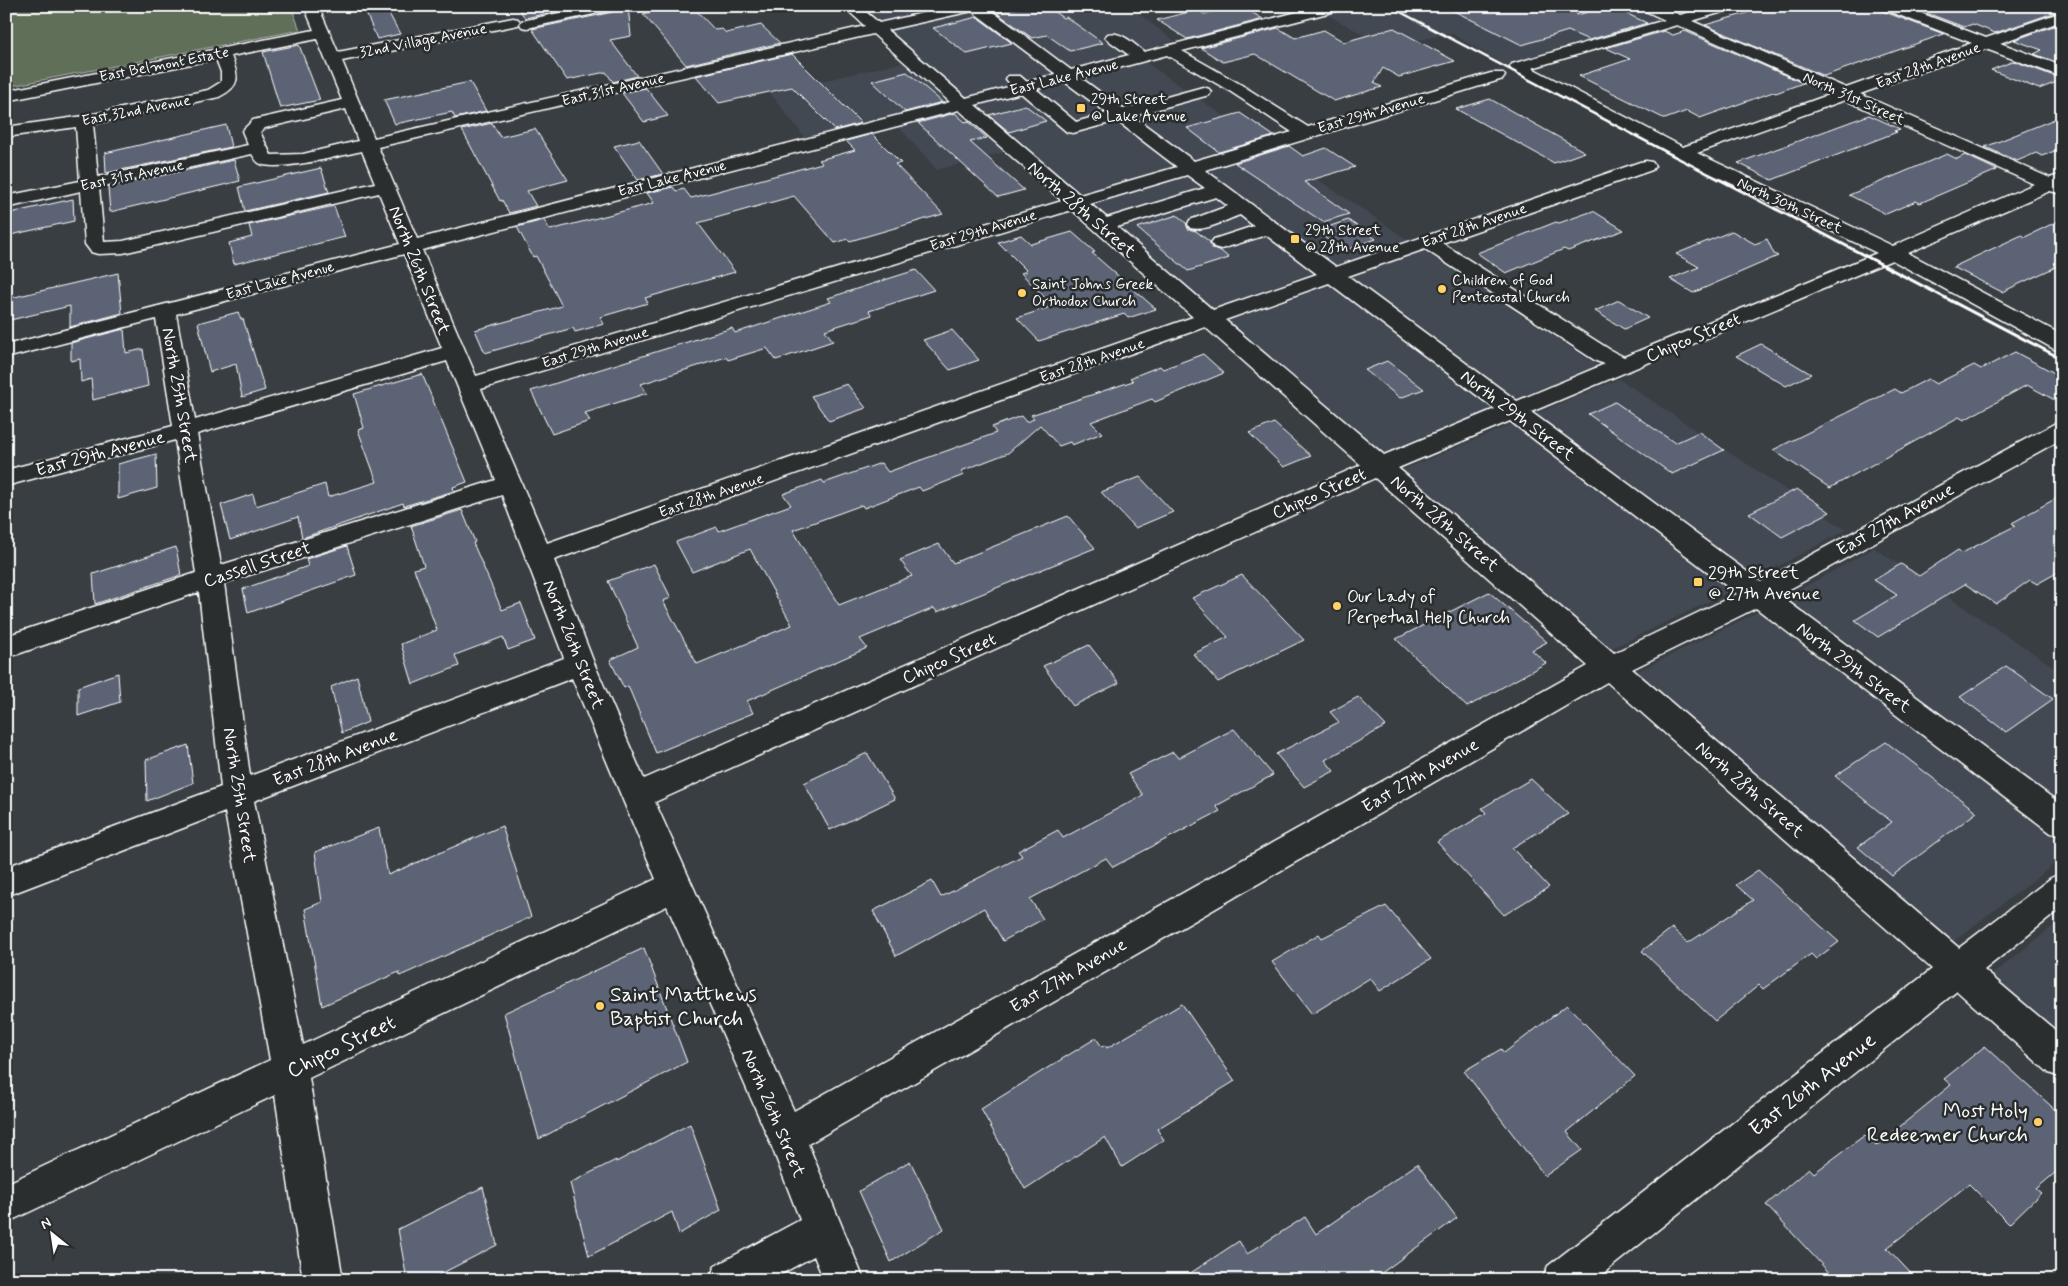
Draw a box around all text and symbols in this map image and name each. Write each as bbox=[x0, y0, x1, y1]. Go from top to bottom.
street label: 32nd Village Avenue bbox=[358, 19, 489, 64]
street label: East 28th Avenue bbox=[1873, 38, 1983, 94]
street label: East Belmont Estate bbox=[97, 43, 231, 87]
street label: East Lake Avenue bbox=[1008, 55, 1121, 101]
street label: East 31st Avenue bbox=[560, 68, 667, 112]
street label: North 31st Street bbox=[1800, 68, 1908, 130]
street label: East 29th Avenue bbox=[1315, 89, 1427, 139]
place label: 29th Street @ Lake Avenue bbox=[1091, 90, 1187, 127]
street label: East 32nd Avenue bbox=[80, 91, 192, 131]
marker: 29th Street @ Lake Avenue bbox=[1075, 102, 1087, 114]
street label: East 31st Avenue bbox=[79, 155, 186, 197]
street label: East Lake Avenue bbox=[616, 156, 729, 202]
street label: North 28th Street bbox=[1022, 156, 1141, 264]
street label: North 30th Street bbox=[1734, 173, 1846, 239]
street label: East 28th Avenue bbox=[1419, 199, 1529, 253]
street label: North 26th Street bbox=[382, 202, 456, 339]
street label: East 29th Avenue bbox=[928, 205, 1039, 257]
place label: 29th Street @ 28th Avenue bbox=[1305, 221, 1399, 258]
marker: 29th Street @ 28th Avenue bbox=[1289, 233, 1301, 245]
street label: East Lake Avenue bbox=[224, 257, 337, 305]
place label: Children of God Pentecostal Church bbox=[1452, 271, 1570, 308]
place label: Saint Johns Greek Orthodox Church bbox=[1032, 275, 1153, 312]
marker: Children of God Pentecostal Church bbox=[1436, 283, 1448, 295]
marker: Saint Johns Greek Orthodox Church bbox=[1016, 287, 1028, 299]
street label: Chipco Street bbox=[1642, 307, 1745, 369]
street label: East 29th Avenue bbox=[540, 322, 651, 374]
street label: North 25th Street bbox=[155, 326, 203, 465]
street label: East 28th Avenue bbox=[1037, 334, 1147, 388]
street label: North 29th Street bbox=[1455, 365, 1580, 467]
street label: East 29th Avenue bbox=[33, 425, 168, 483]
street label: Chipco Street bbox=[1268, 462, 1371, 525]
street label: East 28th Avenue bbox=[656, 469, 766, 523]
street label: North 28th Street bbox=[1385, 470, 1504, 578]
street label: East 27th Avenue bbox=[1832, 478, 1959, 562]
street label: Cassell Street bbox=[201, 536, 314, 594]
place label: 29th Street @ 27th Avenue bbox=[1708, 561, 1820, 606]
street label: North 26th Street bbox=[536, 576, 610, 713]
marker: 29th Street @ 27th Avenue bbox=[1692, 576, 1704, 588]
place label: Our Lady of Perpetual Help Church bbox=[1347, 585, 1510, 630]
marker: Our Lady of Perpetual Help Church bbox=[1331, 600, 1343, 612]
street label: North 29th Street bbox=[1791, 617, 1916, 719]
street label: Chipco Street bbox=[898, 627, 1001, 690]
street label: East 28th Avenue bbox=[270, 723, 401, 793]
street label: North 25th Street bbox=[216, 726, 262, 865]
street label: East 27th Avenue bbox=[1358, 733, 1483, 819]
street label: North 28th Street bbox=[1690, 736, 1809, 844]
street label: East 27th Avenue bbox=[1006, 933, 1131, 1019]
place label: Saint Matthews Baptist Church bbox=[610, 981, 757, 1033]
marker: Saint Matthews Baptist Church bbox=[594, 1000, 606, 1012]
street label: Chipco Street bbox=[282, 1008, 401, 1085]
street label: East 26th Avenue bbox=[1743, 1026, 1882, 1143]
street label: North 26th Street bbox=[735, 1046, 811, 1181]
place label: Most Holy Redeemer Church bbox=[1867, 1097, 2028, 1149]
marker: Most Holy Redeemer Church bbox=[2032, 1116, 2044, 1128]
north arrow bbox=[28, 1208, 78, 1258]
text: N bbox=[37, 1213, 55, 1234]

